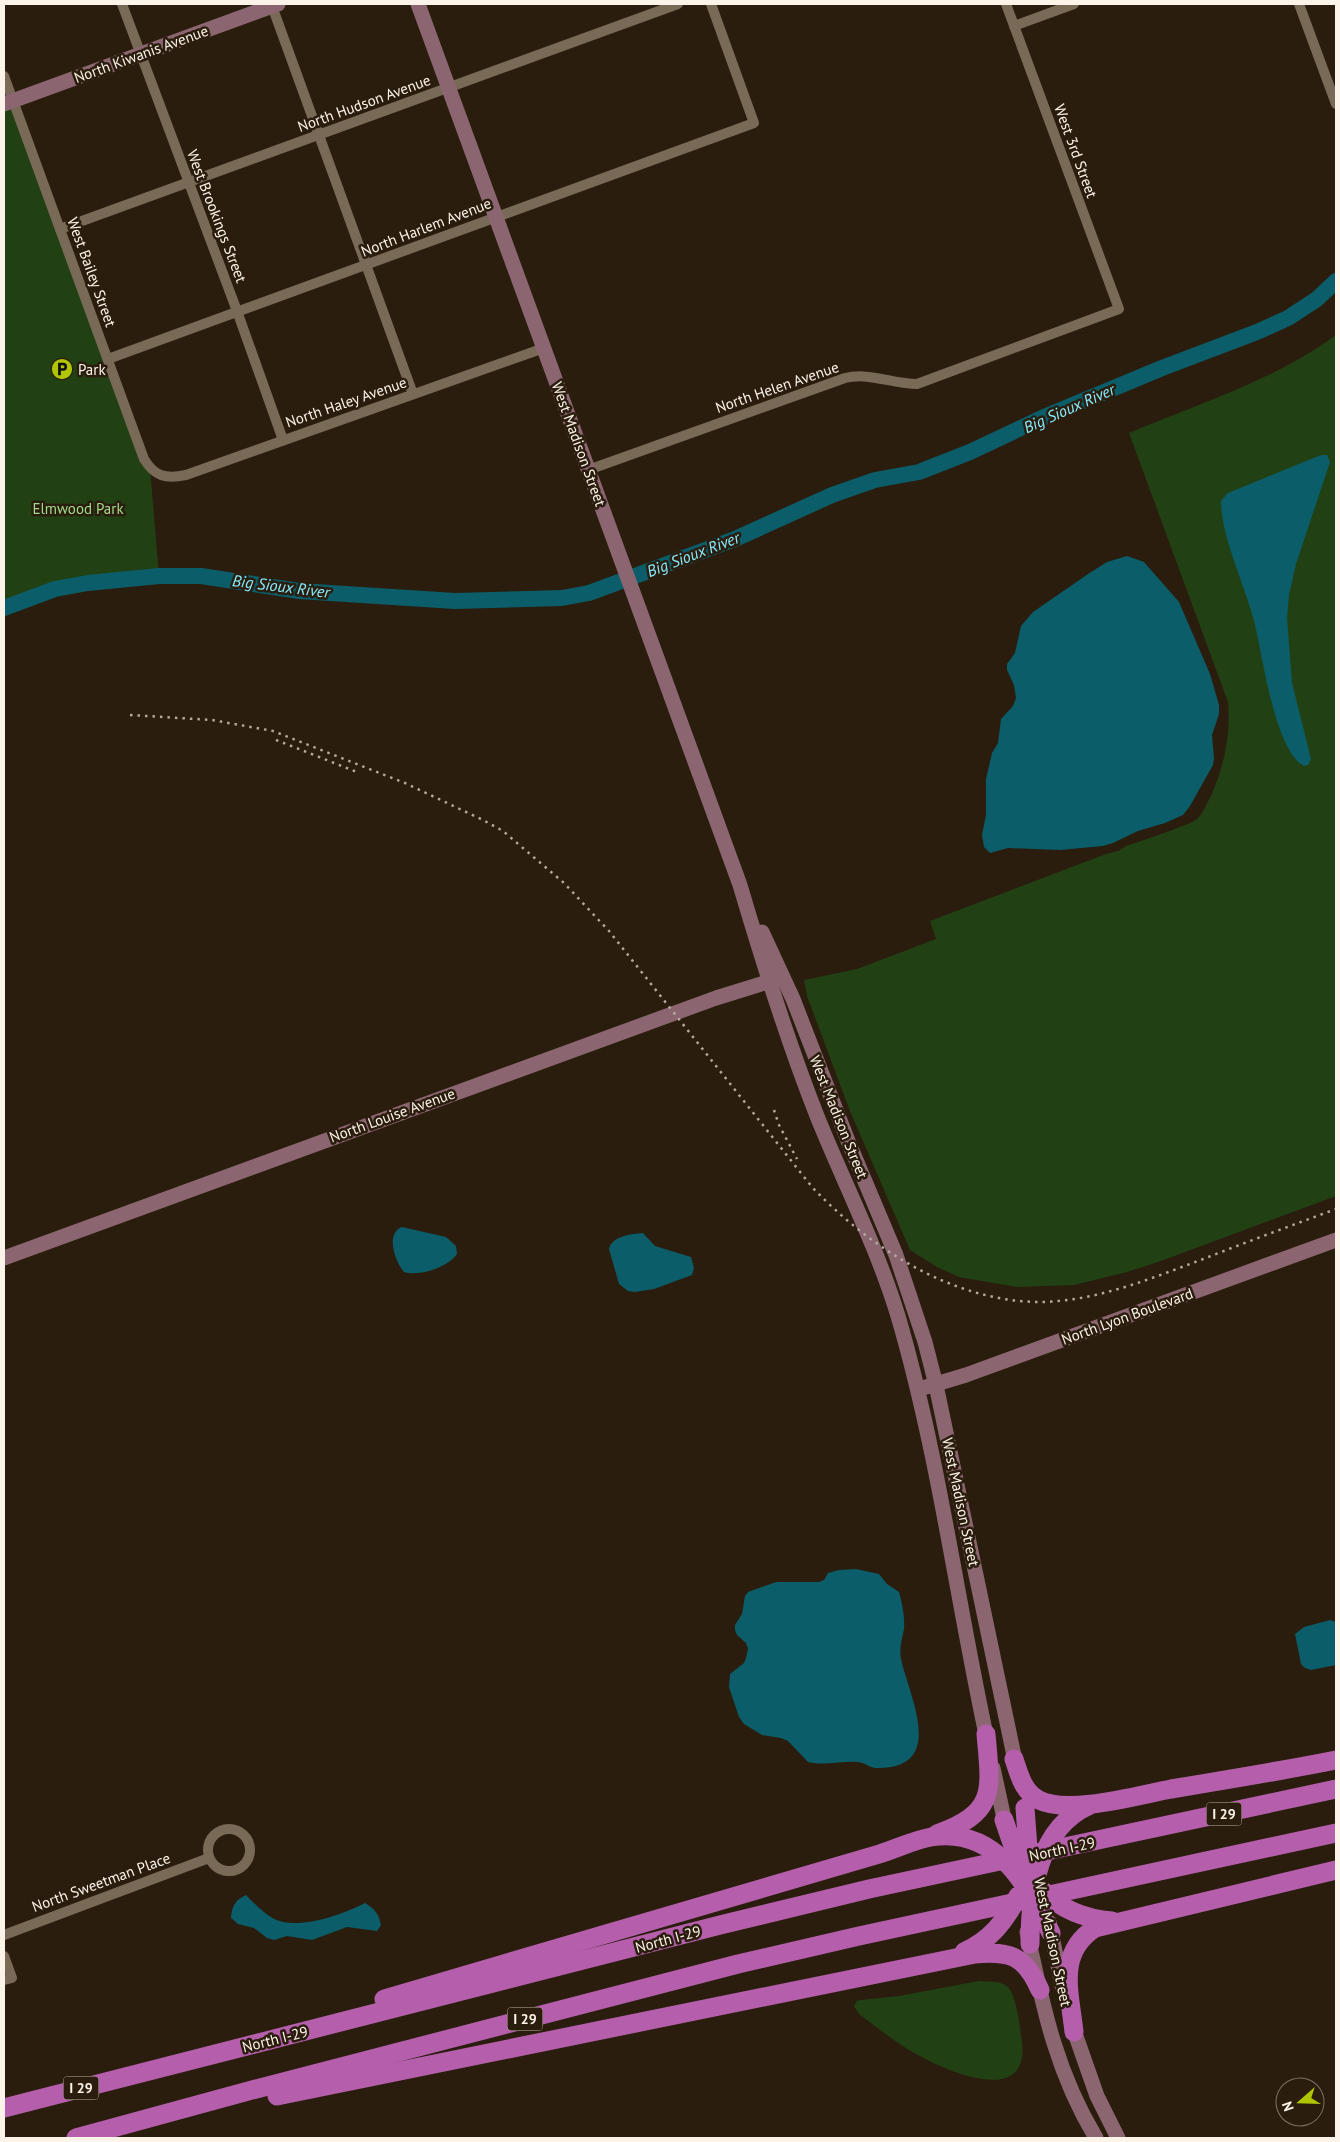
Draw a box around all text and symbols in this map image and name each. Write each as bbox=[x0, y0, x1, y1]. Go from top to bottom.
street label: North Kiwanis Avenue bbox=[71, 21, 211, 87]
street label: North Hudson Avenue bbox=[295, 70, 433, 136]
street label: West 3rd Street bbox=[1050, 101, 1102, 201]
street label: West Brookings Street bbox=[183, 147, 251, 285]
street label: North Harlem Avenue bbox=[358, 193, 494, 261]
street label: West Bailey Street bbox=[63, 214, 121, 330]
parking icon: Park bbox=[50, 357, 74, 381]
street label: North Helen Avenue bbox=[713, 357, 841, 417]
place label: Park bbox=[78, 360, 106, 379]
street label: North Haley Avenue bbox=[283, 372, 409, 432]
water label: Big Sioux River bbox=[1020, 378, 1119, 437]
street label: West Madison Street bbox=[548, 379, 610, 509]
park label: Elmwood Park bbox=[32, 499, 124, 518]
water label: Big Sioux River bbox=[644, 526, 744, 581]
water label: Big Sioux River bbox=[231, 570, 333, 602]
street label: West Madison Street bbox=[806, 1053, 872, 1181]
street label: North Louise Avenue bbox=[327, 1083, 457, 1147]
street label: North Lyon Boulevard bbox=[1059, 1283, 1195, 1349]
street label: West Madison Street bbox=[938, 1436, 984, 1568]
road number: I 29 bbox=[1206, 1802, 1242, 1826]
street label: North I-29 bbox=[1027, 1833, 1097, 1865]
street label: North Sweetman Place bbox=[29, 1848, 173, 1916]
street label: West Madison Street bbox=[1030, 1876, 1076, 2008]
street label: North I-29 bbox=[633, 1921, 703, 1957]
road number: I 29 bbox=[508, 2008, 542, 2030]
street label: North I-29 bbox=[240, 2022, 310, 2056]
road number: I 29 bbox=[64, 2076, 98, 2100]
north arrow bbox=[1275, 2077, 1325, 2127]
text: N bbox=[1278, 2099, 1298, 2114]

